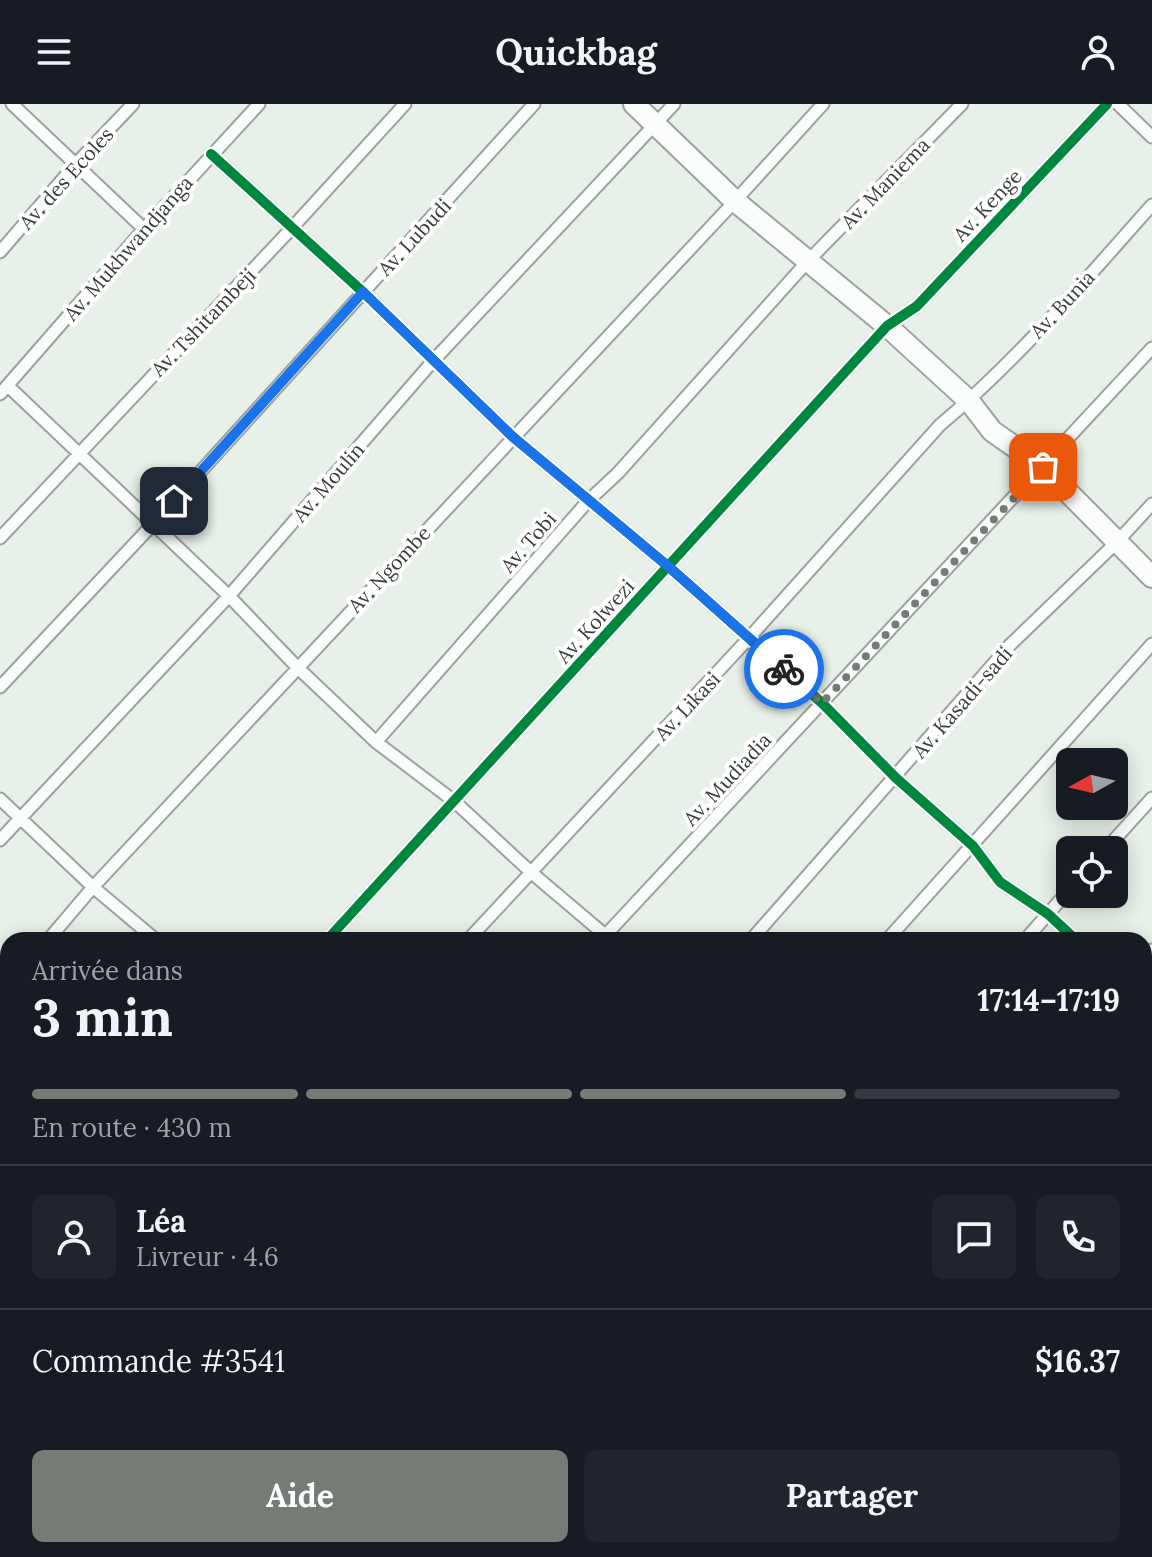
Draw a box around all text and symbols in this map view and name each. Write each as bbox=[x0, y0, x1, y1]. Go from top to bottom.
text: Quickbag bbox=[495, 29, 657, 75]
icon: menu bbox=[32, 30, 76, 74]
icon: person bbox=[1076, 30, 1120, 74]
street label: Av. des Ecoles bbox=[13, 122, 119, 235]
street label: Av. Maniema bbox=[835, 132, 935, 235]
street label: Av. Kenge bbox=[947, 164, 1027, 247]
street label: Av. Mukhwandjanga bbox=[58, 170, 198, 326]
street label: Av. Lubudi bbox=[371, 193, 456, 281]
street label: Av. Tshitambeji bbox=[145, 263, 261, 382]
street label: Av. Bunia bbox=[1024, 265, 1100, 344]
pin bbox=[1009, 433, 1077, 501]
street label: Av. Moulin bbox=[286, 437, 369, 527]
icon: bag bbox=[1021, 445, 1065, 489]
pin bbox=[140, 467, 208, 535]
icon: home bbox=[152, 479, 196, 523]
street label: Av. Tobi bbox=[494, 506, 561, 578]
street label: Av. Ngombe bbox=[342, 520, 436, 618]
street label: Av. Kolwezi bbox=[550, 574, 639, 669]
courier bbox=[744, 629, 824, 709]
street label: Av. Kasadi-sadi bbox=[906, 641, 1017, 764]
icon: bike bbox=[762, 647, 806, 691]
street label: Av. Likasi bbox=[648, 666, 725, 746]
street label: Av. Mudiadia bbox=[677, 727, 776, 831]
north arrow bbox=[1056, 748, 1128, 820]
map controls bbox=[1056, 748, 1128, 908]
button: locate bbox=[1056, 836, 1128, 908]
text: Arrivée dans bbox=[32, 954, 183, 987]
text: 17:14–17:19 bbox=[978, 981, 1120, 1019]
text: 3 min bbox=[32, 984, 173, 1050]
text: En route · 430 m bbox=[32, 1111, 232, 1144]
button: person bbox=[32, 1195, 116, 1279]
button: chat bbox=[932, 1195, 1016, 1279]
button: phone bbox=[1036, 1195, 1120, 1279]
text: Léa bbox=[136, 1202, 186, 1240]
text: Livreur · 4.6 bbox=[136, 1240, 279, 1273]
text: Commande #3541 bbox=[32, 1342, 285, 1380]
text: $16.37 bbox=[1035, 1342, 1120, 1380]
button: Aide bbox=[32, 1450, 568, 1542]
button: Partager bbox=[584, 1450, 1120, 1542]

